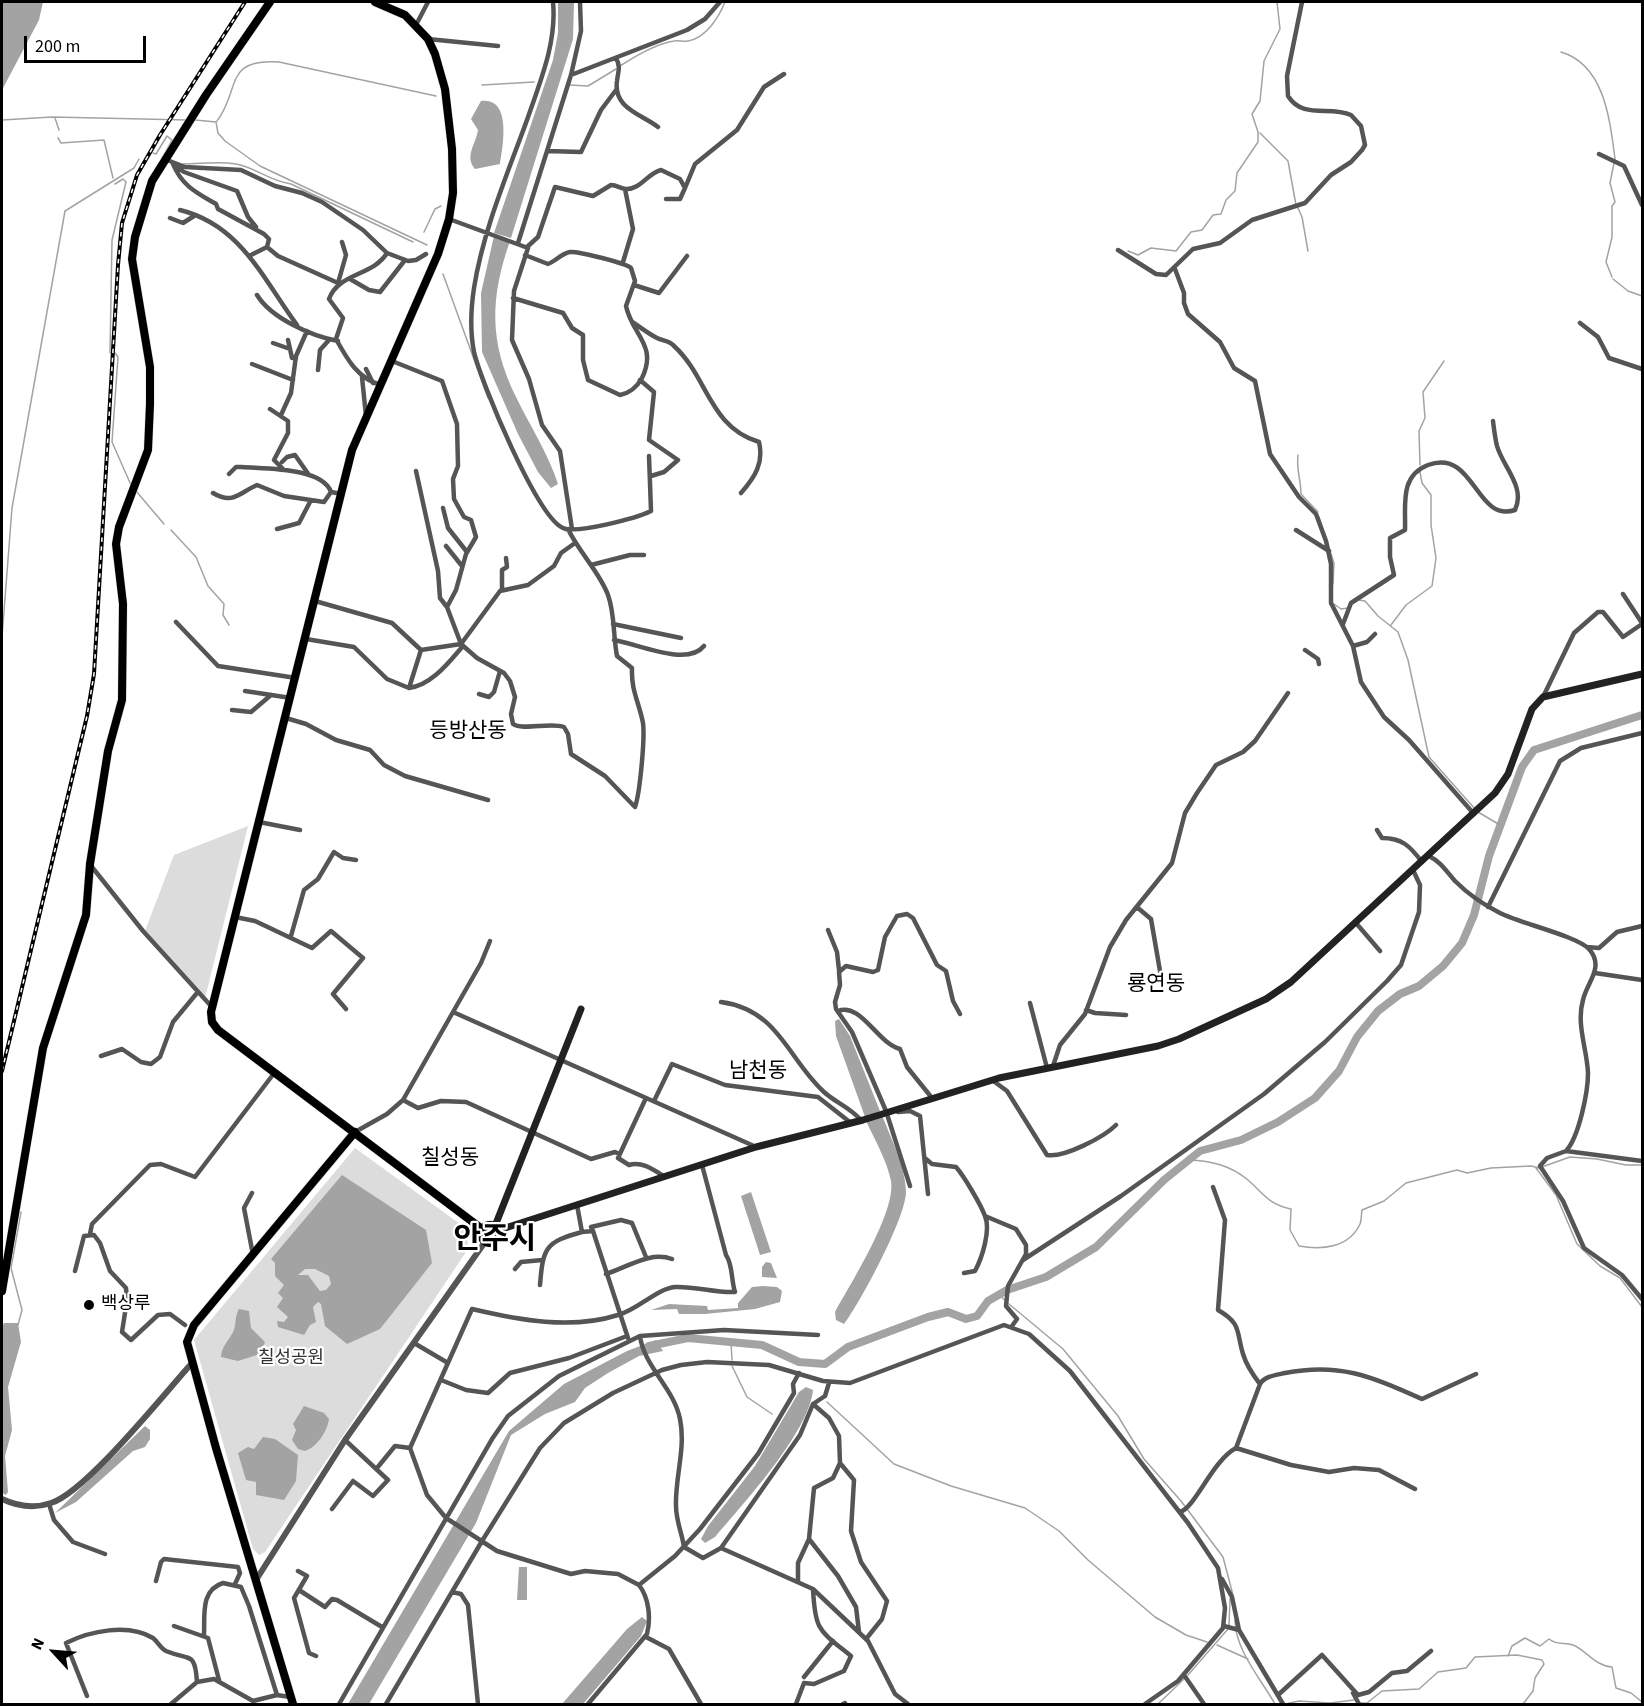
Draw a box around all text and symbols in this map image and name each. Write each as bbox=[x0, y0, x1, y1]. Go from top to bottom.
scale bar bbox=[27, 24, 148, 62]
text: 200 m bbox=[35, 34, 80, 59]
district label: 등방산동 bbox=[429, 719, 507, 745]
district label: 룡연동 bbox=[1127, 972, 1185, 998]
district label: 남천동 bbox=[729, 1059, 787, 1085]
district label: 칠성동 bbox=[421, 1146, 479, 1172]
district label: 안주시 bbox=[454, 1223, 536, 1259]
place label: 백상루 bbox=[101, 1294, 151, 1316]
marker: 백상루 bbox=[82, 1298, 96, 1312]
park label: 칠성공원 bbox=[258, 1348, 324, 1370]
north arrow bbox=[24, 1622, 84, 1682]
text: N bbox=[26, 1635, 50, 1654]

